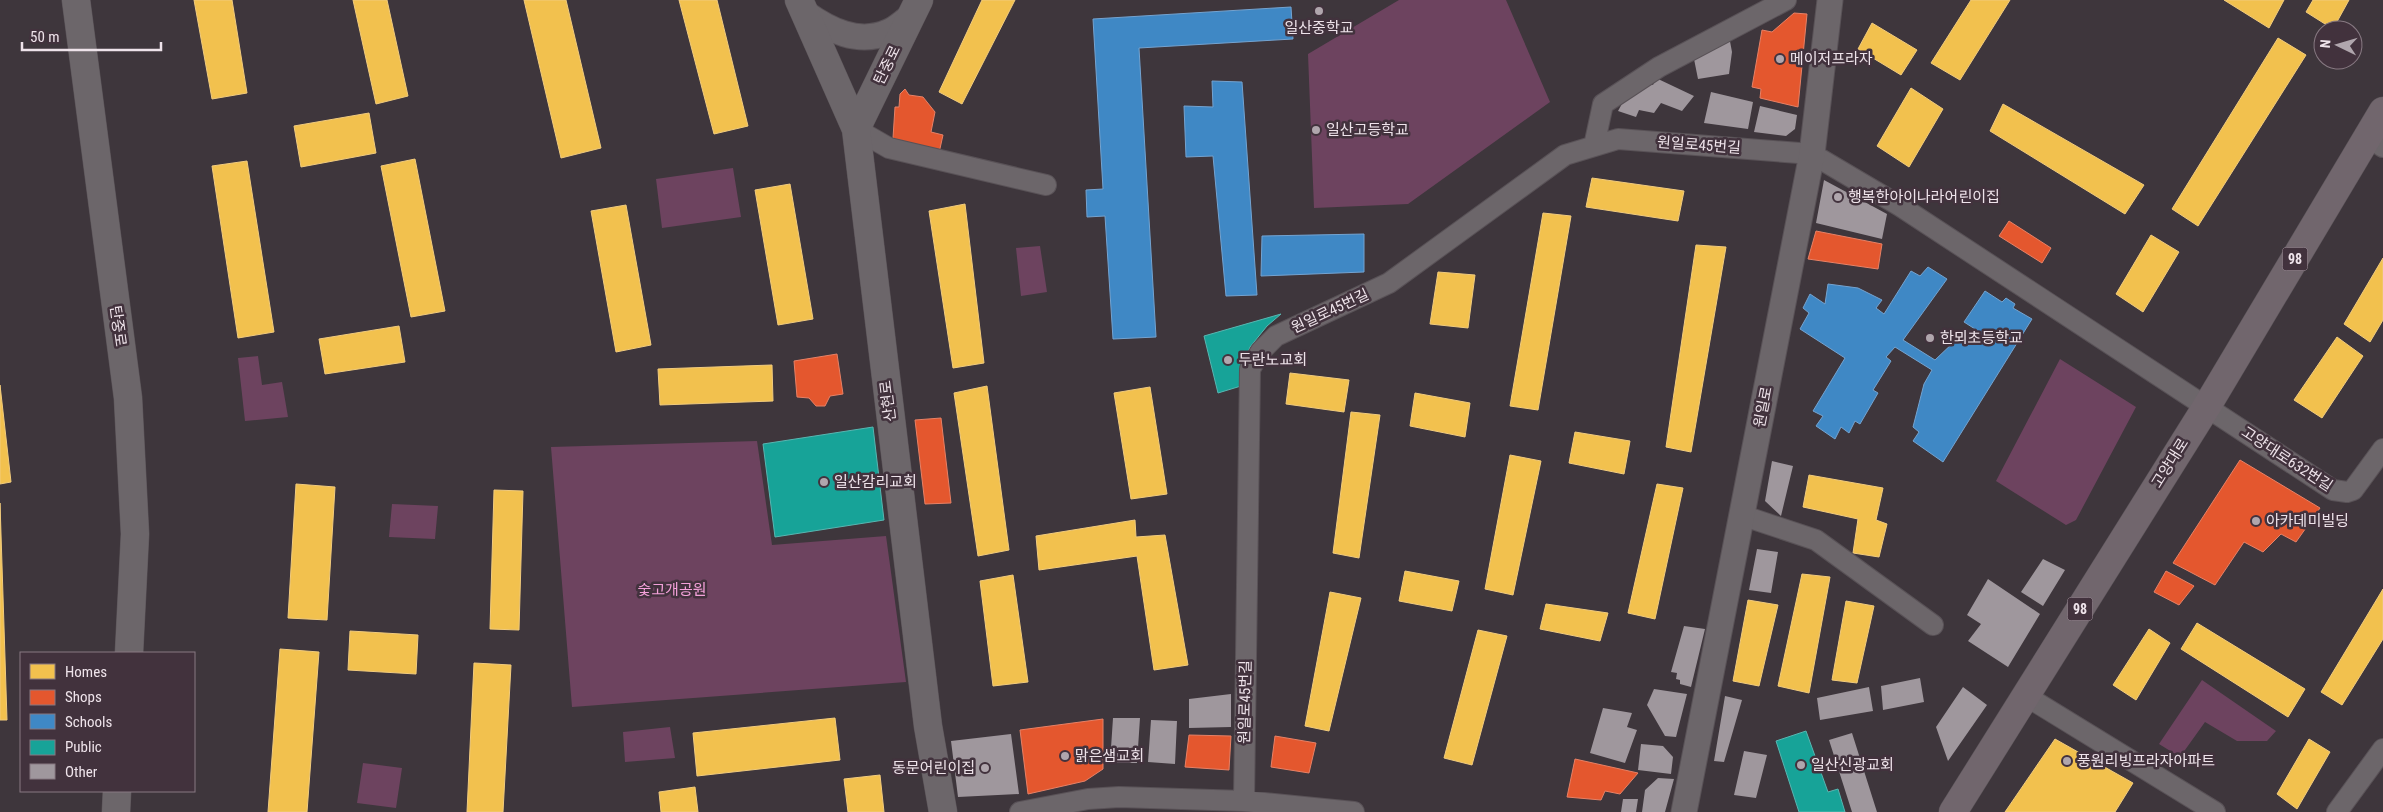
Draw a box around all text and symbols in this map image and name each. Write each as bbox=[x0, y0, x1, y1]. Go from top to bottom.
marker: 일산중학교 bbox=[1313, 5, 1325, 17]
place label: 일산중학교 bbox=[1284, 19, 1354, 37]
scale bar bbox=[22, 20, 161, 52]
north arrow bbox=[2313, 20, 2363, 70]
text: 50 m bbox=[30, 28, 60, 46]
text: N bbox=[2317, 39, 2333, 49]
street label: 탄중로 bbox=[870, 42, 904, 88]
place label: 메이저프라자 bbox=[1790, 50, 1873, 68]
marker: 메이저프라자 bbox=[1774, 53, 1786, 65]
place label: 일산고등학교 bbox=[1326, 121, 1409, 139]
marker: 일산고등학교 bbox=[1310, 124, 1322, 136]
street label: 원일로45번길 bbox=[1657, 133, 1741, 157]
place label: 행복한아이나라어린이집 bbox=[1848, 188, 2000, 206]
marker: 행복한아이나라어린이집 bbox=[1832, 191, 1844, 203]
road number: 98 bbox=[2282, 248, 2308, 270]
street label: 원일로45번길 bbox=[1288, 285, 1372, 337]
street label: 탄중로 bbox=[106, 304, 130, 348]
place label: 한뫼초등학교 bbox=[1940, 329, 2023, 347]
marker: 한뫼초등학교 bbox=[1924, 332, 1936, 344]
place label: 두란노교회 bbox=[1238, 351, 1307, 369]
marker: 두란노교회 bbox=[1222, 354, 1234, 366]
street label: 산현로 bbox=[877, 379, 899, 423]
street label: 원일로 bbox=[1750, 385, 1776, 429]
street label: 고양대로632번길 bbox=[2238, 423, 2336, 495]
street label: 고양대로 bbox=[2148, 435, 2192, 491]
place label: 일산감리교회 bbox=[834, 473, 917, 491]
marker: 일산감리교회 bbox=[818, 476, 830, 488]
place label: 아카데미빌딩 bbox=[2266, 512, 2349, 530]
marker: 아카데미빌딩 bbox=[2250, 515, 2262, 527]
park label: 숯고개공원 bbox=[637, 581, 707, 599]
road number: 98 bbox=[2068, 598, 2092, 620]
legend bbox=[20, 652, 195, 792]
street label: 원일로45번길 bbox=[1235, 660, 1255, 744]
text: Homes bbox=[65, 663, 107, 681]
text: Shops bbox=[65, 688, 102, 706]
text: Schools bbox=[65, 713, 112, 731]
text: Public bbox=[65, 738, 102, 756]
place label: 맑은샘교회 bbox=[1075, 747, 1144, 765]
marker: 맑은샘교회 bbox=[1059, 750, 1071, 762]
place label: 풍원리빙프라자아파트 bbox=[2077, 752, 2215, 770]
marker: 풍원리빙프라자아파트 bbox=[2061, 755, 2073, 767]
place label: 일산신광교회 bbox=[1811, 756, 1894, 774]
place label: 동문어린이집 bbox=[892, 759, 975, 777]
marker: 일산신광교회 bbox=[1795, 759, 1807, 771]
marker: 동문어린이집 bbox=[979, 762, 991, 774]
text: Other bbox=[65, 763, 98, 781]

